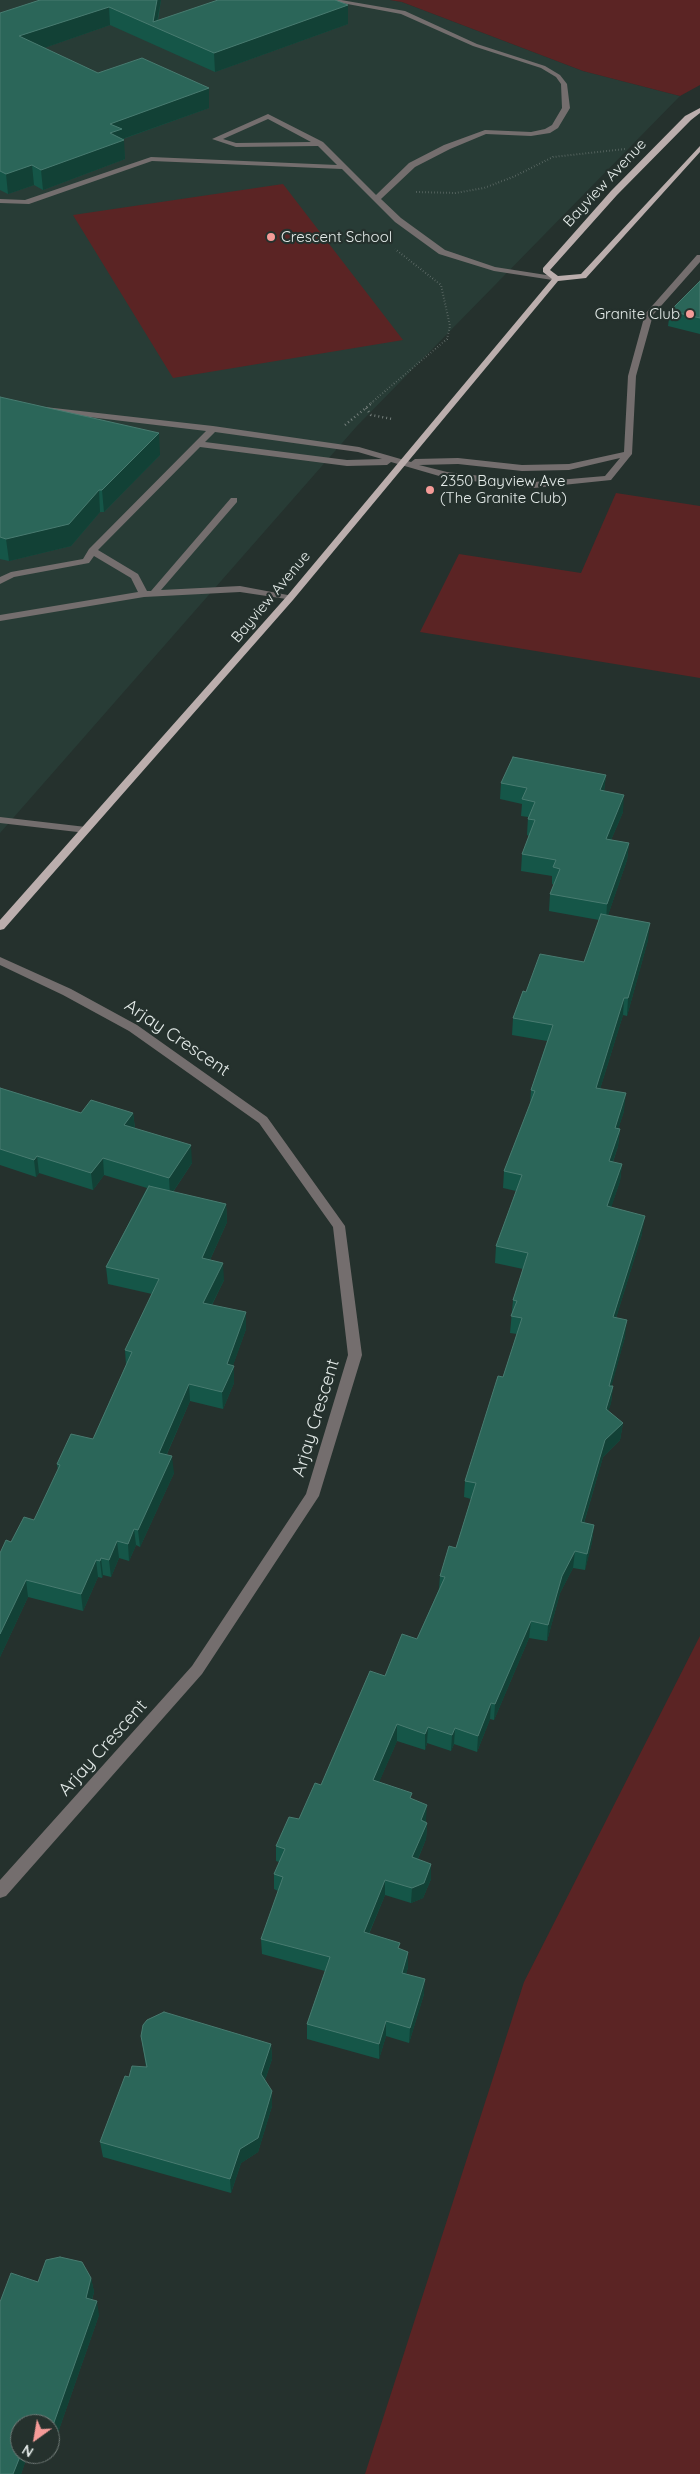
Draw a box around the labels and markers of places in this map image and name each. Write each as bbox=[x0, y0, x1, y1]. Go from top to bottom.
place label: Crescent School bbox=[281, 228, 392, 246]
marker: Crescent School bbox=[265, 231, 277, 243]
place label: Granite Club bbox=[595, 305, 680, 323]
marker: Granite Club bbox=[684, 308, 696, 320]
place label: 2350 Bayview Ave (The Granite Club) bbox=[440, 472, 567, 507]
marker: 2350 Bayview Ave (The Granite Club) bbox=[424, 484, 436, 496]

